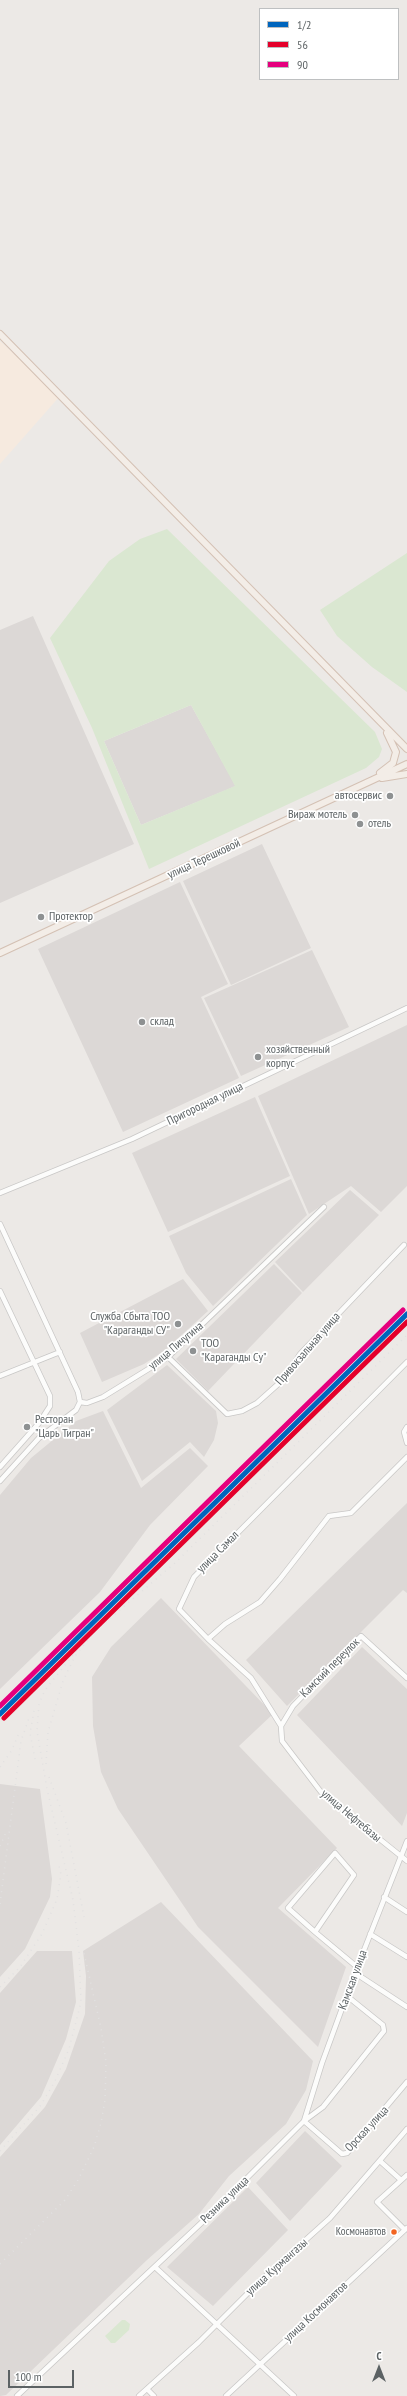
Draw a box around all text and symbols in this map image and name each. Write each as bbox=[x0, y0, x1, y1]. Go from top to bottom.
legend bbox=[259, 8, 399, 80]
text: 1/2 bbox=[297, 17, 311, 32]
text: 56 bbox=[297, 37, 308, 52]
text: 90 bbox=[297, 57, 308, 72]
place label: автосервис bbox=[335, 789, 382, 803]
marker: автосервис bbox=[385, 791, 395, 801]
place label: Вираж мотель bbox=[288, 808, 347, 822]
marker: Вираж мотель bbox=[350, 810, 360, 820]
place label: отель bbox=[368, 817, 391, 831]
marker: отель bbox=[355, 819, 365, 829]
street label: улица Терешковой bbox=[165, 836, 243, 882]
place label: Протектор bbox=[49, 910, 93, 924]
marker: Протектор bbox=[36, 912, 46, 922]
place label: склад bbox=[150, 1015, 174, 1029]
marker: склад bbox=[137, 1017, 147, 1027]
place label: хозяйственный корпус bbox=[266, 1043, 330, 1071]
marker: хозяйственный корпус bbox=[253, 1052, 263, 1062]
street label: Пригородная улица bbox=[165, 1079, 245, 1129]
place label: Служба Сбыта ТОО "Караганды СУ" bbox=[90, 1310, 170, 1338]
street label: Привокзальная улица bbox=[272, 1310, 344, 1388]
street label: улица Пичугина bbox=[146, 1319, 206, 1373]
marker: Служба Сбыта ТОО "Караганды СУ" bbox=[173, 1319, 183, 1329]
place label: ТОО "Караганды Су" bbox=[201, 1337, 266, 1365]
marker: ТОО "Караганды Су" bbox=[188, 1346, 198, 1356]
place label: Ресторан "Царь Тигран" bbox=[35, 1413, 94, 1441]
marker: Ресторан "Царь Тигран" bbox=[22, 1422, 32, 1432]
street label: улица Самал bbox=[194, 1528, 242, 1576]
street label: Камский переулок bbox=[297, 1635, 363, 1701]
street label: улица Нефтебазы bbox=[318, 1787, 384, 1845]
street label: Камская улица bbox=[336, 1948, 370, 2012]
street label: Орская улица bbox=[342, 2103, 392, 2155]
street label: Резника улица bbox=[198, 2174, 252, 2226]
place label: Космонавтов bbox=[336, 2225, 386, 2239]
marker: Космонавтов bbox=[389, 2227, 399, 2237]
street label: улица Курмангазы bbox=[243, 2236, 311, 2298]
street label: улица Космонавтов bbox=[281, 2279, 351, 2345]
north arrow bbox=[359, 2348, 399, 2388]
text: С bbox=[376, 2349, 382, 2363]
scale bar bbox=[10, 2362, 76, 2388]
text: 100 m bbox=[15, 2369, 42, 2384]

